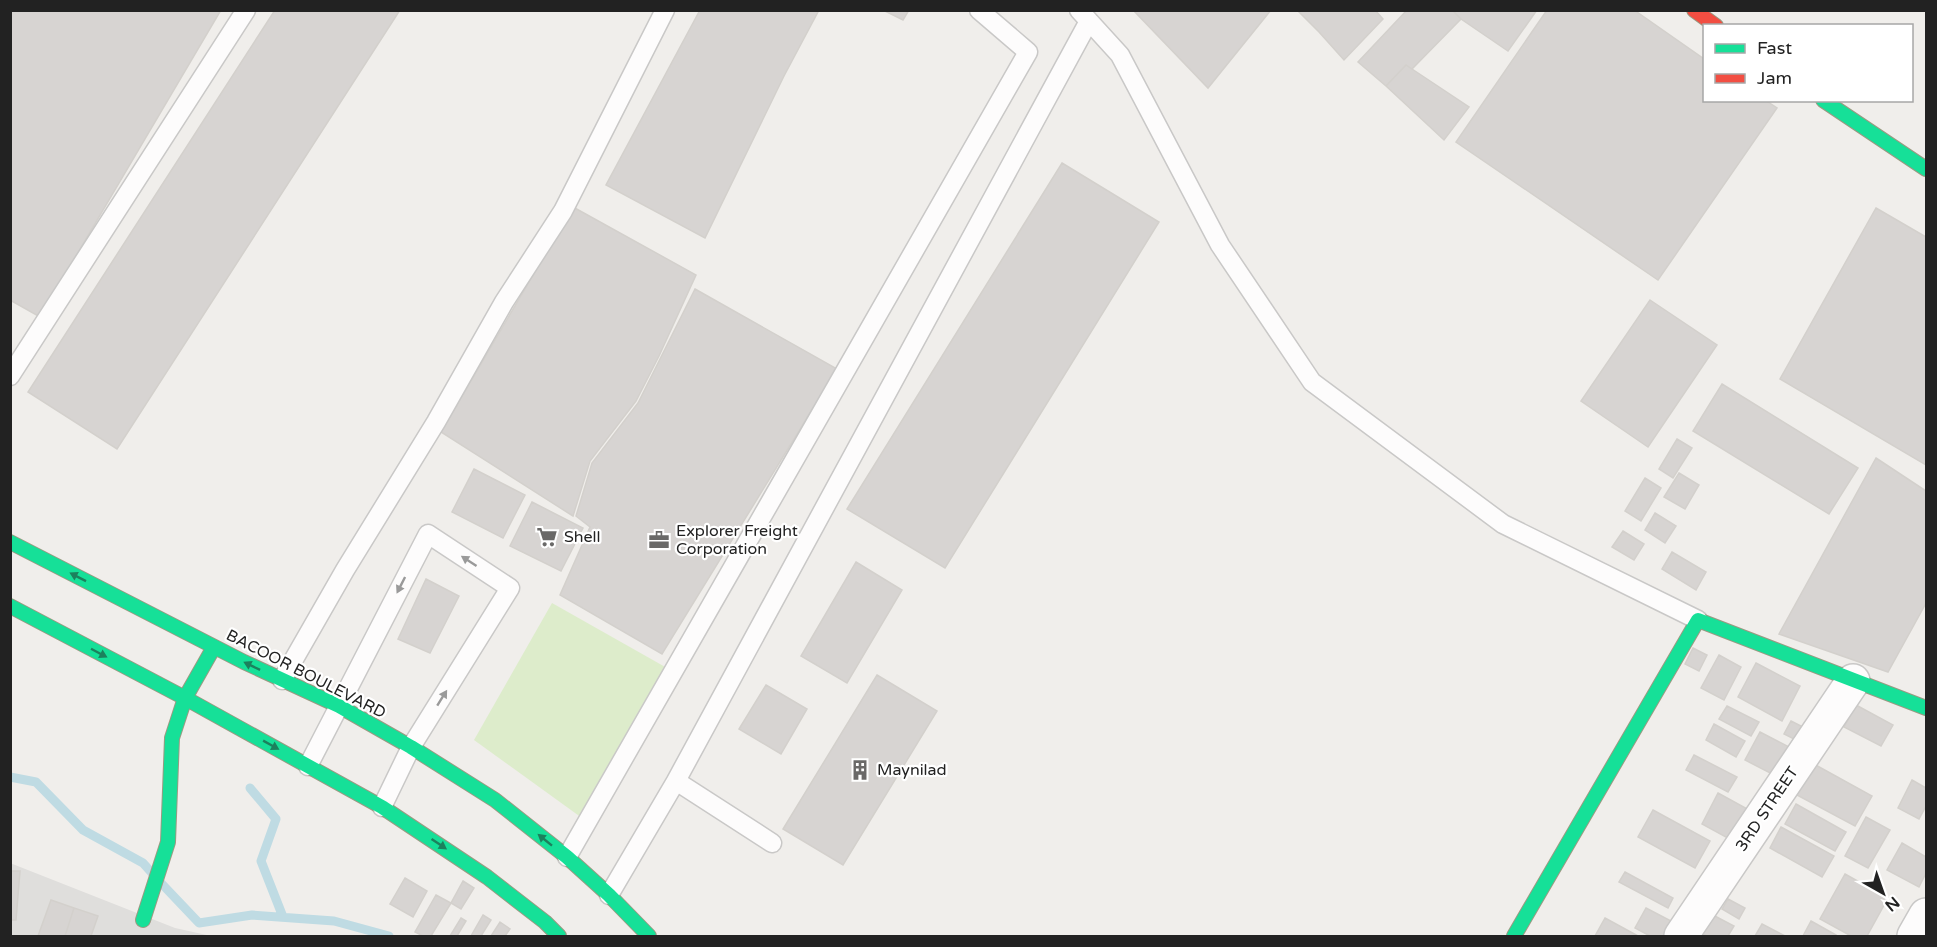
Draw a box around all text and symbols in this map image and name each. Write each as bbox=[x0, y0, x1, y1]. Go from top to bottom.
legend bbox=[1703, 24, 1913, 102]
text: Fast bbox=[1757, 37, 1792, 59]
text: Jam bbox=[1757, 67, 1792, 89]
place label: Explorer Freight Corporation bbox=[676, 521, 798, 559]
supermarket icon: Shell bbox=[535, 525, 559, 549]
place label: Shell bbox=[564, 527, 601, 547]
office icon: Explorer Freight Corporation bbox=[647, 528, 671, 552]
one-way arrow bbox=[461, 555, 477, 566]
one-way arrow bbox=[70, 572, 87, 582]
one-way arrow bbox=[396, 577, 406, 594]
street label: BACOOR BOULEVARD bbox=[223, 625, 389, 723]
one-way arrow bbox=[91, 648, 108, 658]
one-way arrow bbox=[243, 661, 260, 670]
one-way arrow bbox=[437, 689, 448, 706]
one-way arrow bbox=[263, 740, 279, 751]
building icon: Maynilad bbox=[848, 758, 872, 782]
place label: Maynilad bbox=[877, 760, 947, 780]
street label: 3RD STREET bbox=[1731, 763, 1803, 855]
one-way arrow bbox=[537, 833, 553, 846]
one-way arrow bbox=[431, 838, 447, 850]
north arrow bbox=[1853, 863, 1913, 923]
text: N bbox=[1881, 892, 1903, 916]

